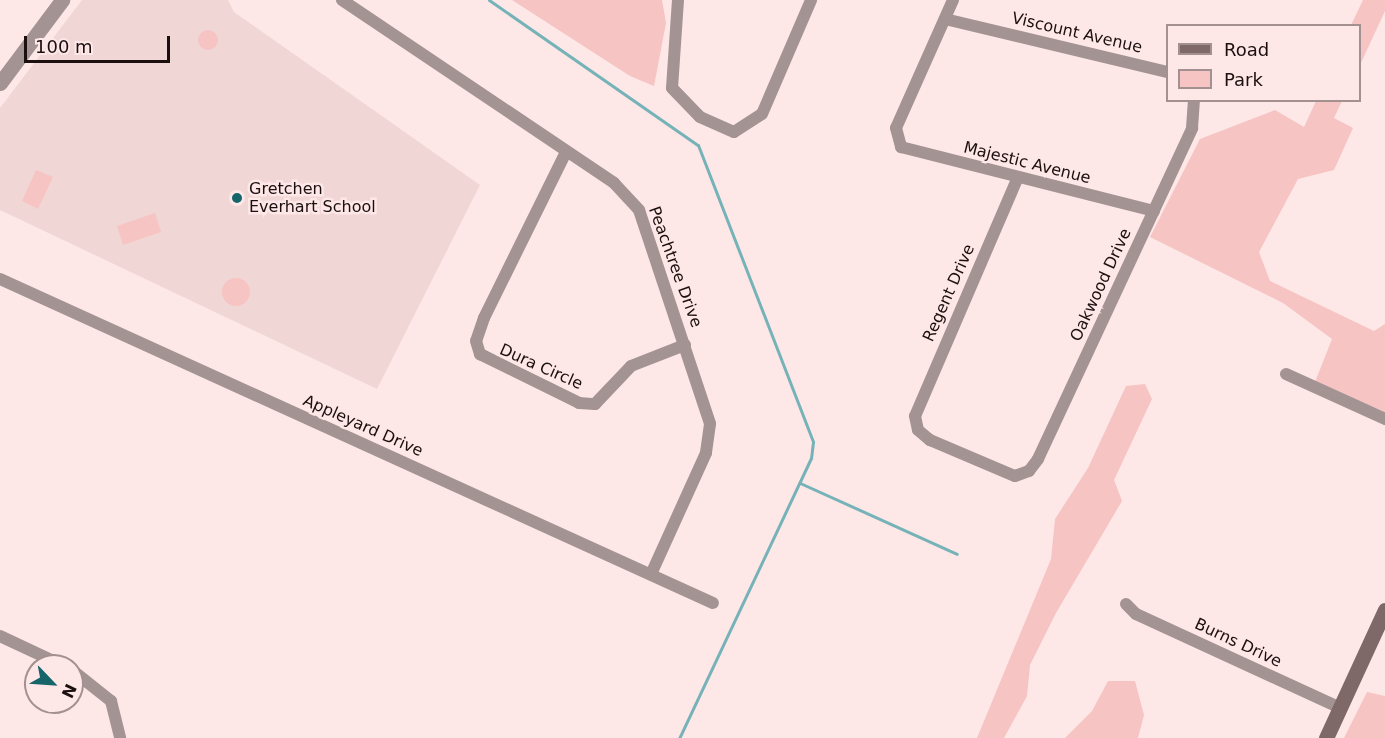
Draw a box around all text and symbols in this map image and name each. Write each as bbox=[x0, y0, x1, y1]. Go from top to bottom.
street label: Viscount Avenue bbox=[1010, 9, 1144, 57]
scale bar bbox=[27, 24, 172, 62]
legend bbox=[1166, 24, 1361, 102]
text: 100 m bbox=[35, 36, 93, 57]
text: Road bbox=[1224, 39, 1269, 60]
text: Park bbox=[1224, 69, 1263, 90]
street label: Majestic Avenue bbox=[961, 138, 1093, 188]
place label: Gretchen Everhart School bbox=[249, 179, 376, 217]
marker: Gretchen Everhart School bbox=[230, 191, 244, 205]
street label: Peachtree Drive bbox=[644, 204, 706, 330]
street label: Oakwood Drive bbox=[1066, 226, 1136, 344]
street label: Regent Drive bbox=[919, 241, 979, 345]
street label: Dura Circle bbox=[497, 340, 585, 394]
street label: Appleyard Drive bbox=[300, 391, 426, 461]
street label: Burns Drive bbox=[1192, 615, 1284, 671]
north arrow bbox=[24, 654, 84, 714]
text: N bbox=[58, 681, 80, 701]

